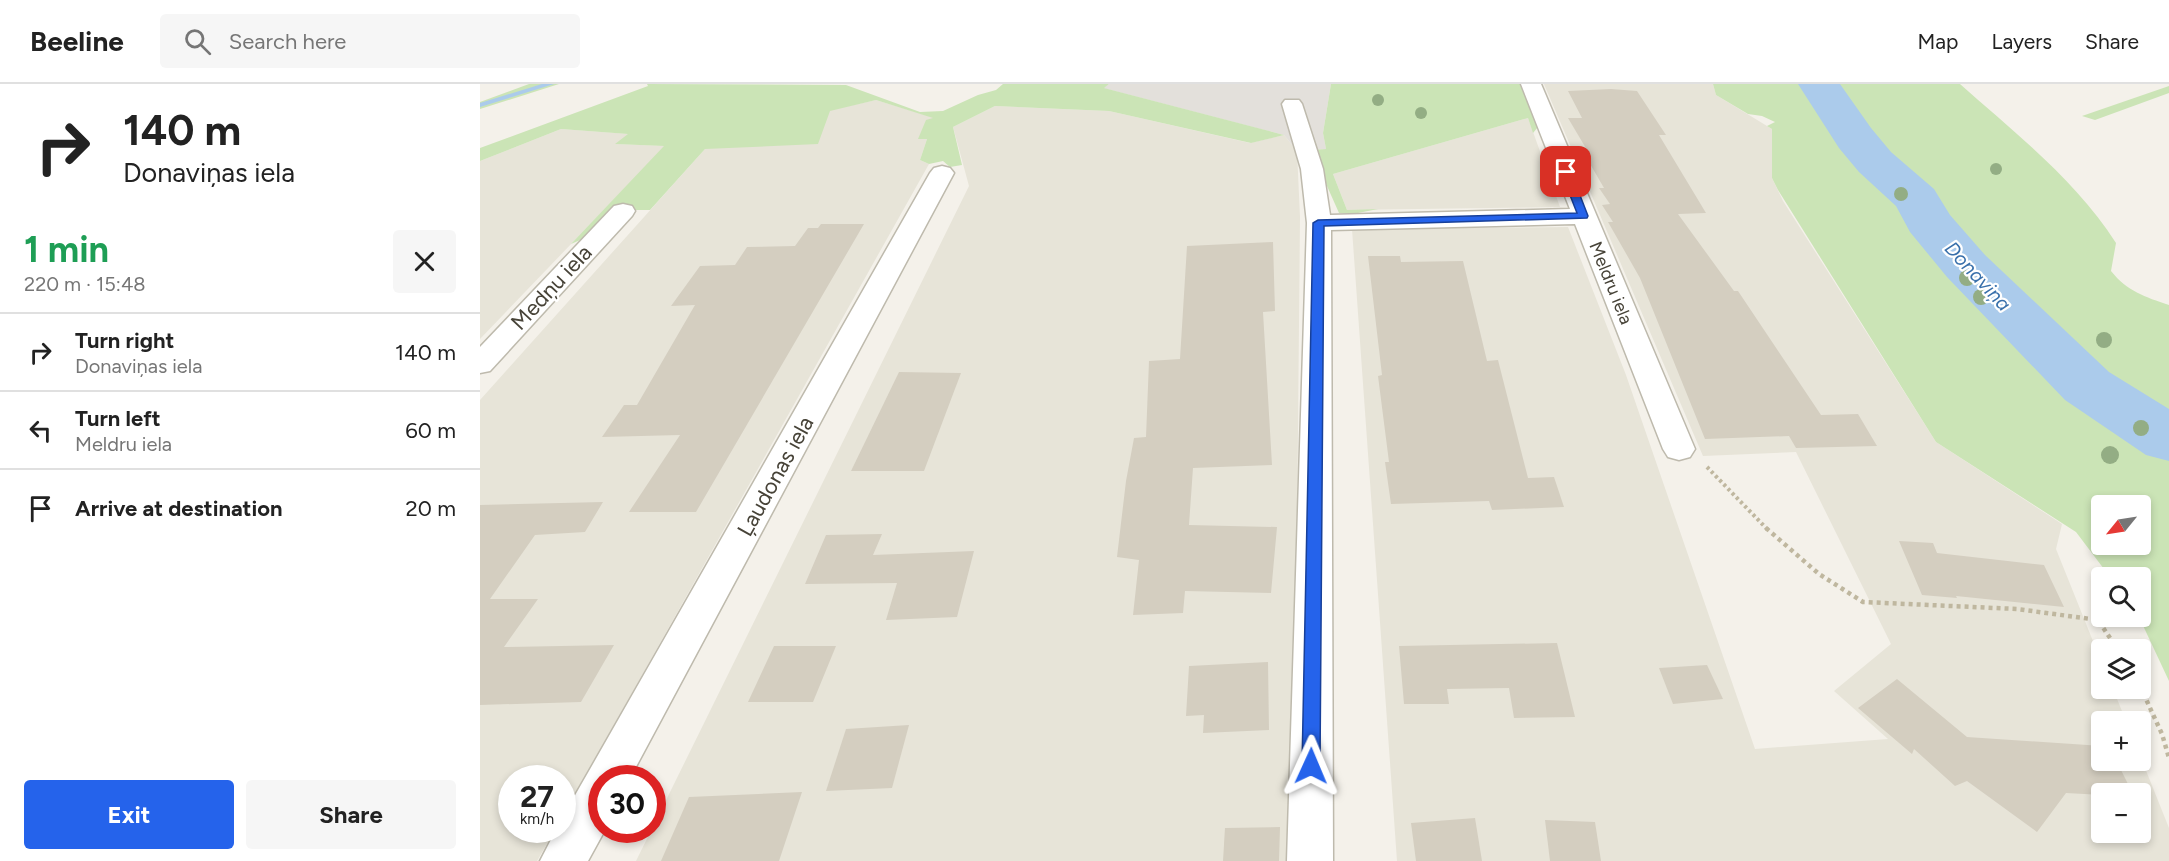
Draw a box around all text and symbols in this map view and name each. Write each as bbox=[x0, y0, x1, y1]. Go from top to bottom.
search box bbox=[160, 14, 580, 68]
text: Beeline bbox=[30, 24, 124, 58]
icon: search bbox=[181, 25, 214, 58]
text: Search here bbox=[229, 28, 346, 55]
text: Map bbox=[1918, 29, 1958, 54]
text: Layers bbox=[1991, 29, 2052, 54]
text: Share bbox=[2085, 29, 2139, 54]
text: 140 m bbox=[123, 105, 241, 156]
icon: right bbox=[24, 108, 102, 186]
pin bbox=[1540, 146, 1591, 197]
icon: arrive bbox=[1549, 155, 1582, 188]
text: Donaviņas iela bbox=[123, 156, 295, 189]
text: 1 min bbox=[24, 228, 109, 271]
button: close bbox=[393, 230, 456, 293]
water label: Donaviņa bbox=[1940, 236, 2016, 316]
street label: Meldru iela bbox=[1584, 238, 1638, 328]
street label: Medņu iela bbox=[505, 239, 598, 336]
text: 220 m · 15:48 bbox=[24, 272, 146, 296]
text: Turn right bbox=[75, 327, 174, 354]
icon: right bbox=[24, 336, 57, 369]
text: 140 m bbox=[395, 339, 456, 366]
text: Donaviņas iela bbox=[75, 354, 202, 378]
text: Turn left bbox=[75, 405, 161, 432]
street label: Ļaudonas iela bbox=[731, 412, 819, 541]
icon: left bbox=[24, 414, 57, 447]
text: 60 m bbox=[405, 417, 456, 444]
text: Meldru iela bbox=[75, 432, 172, 456]
icon: arrive bbox=[24, 492, 57, 525]
text: Arrive at destination bbox=[75, 495, 283, 522]
text: 20 m bbox=[405, 495, 456, 522]
north arrow bbox=[2091, 495, 2151, 555]
map controls bbox=[2091, 495, 2151, 843]
button: search bbox=[2091, 567, 2151, 627]
button: layers bbox=[2091, 639, 2151, 699]
button: + bbox=[2091, 711, 2151, 771]
position arrow bbox=[1279, 734, 1343, 798]
speed limit sign: 30 bbox=[588, 765, 666, 843]
text: 27 bbox=[520, 778, 554, 815]
button: Exit bbox=[24, 780, 234, 849]
button: Share bbox=[246, 780, 456, 849]
button: − bbox=[2091, 783, 2151, 843]
text: km/h bbox=[520, 810, 554, 828]

